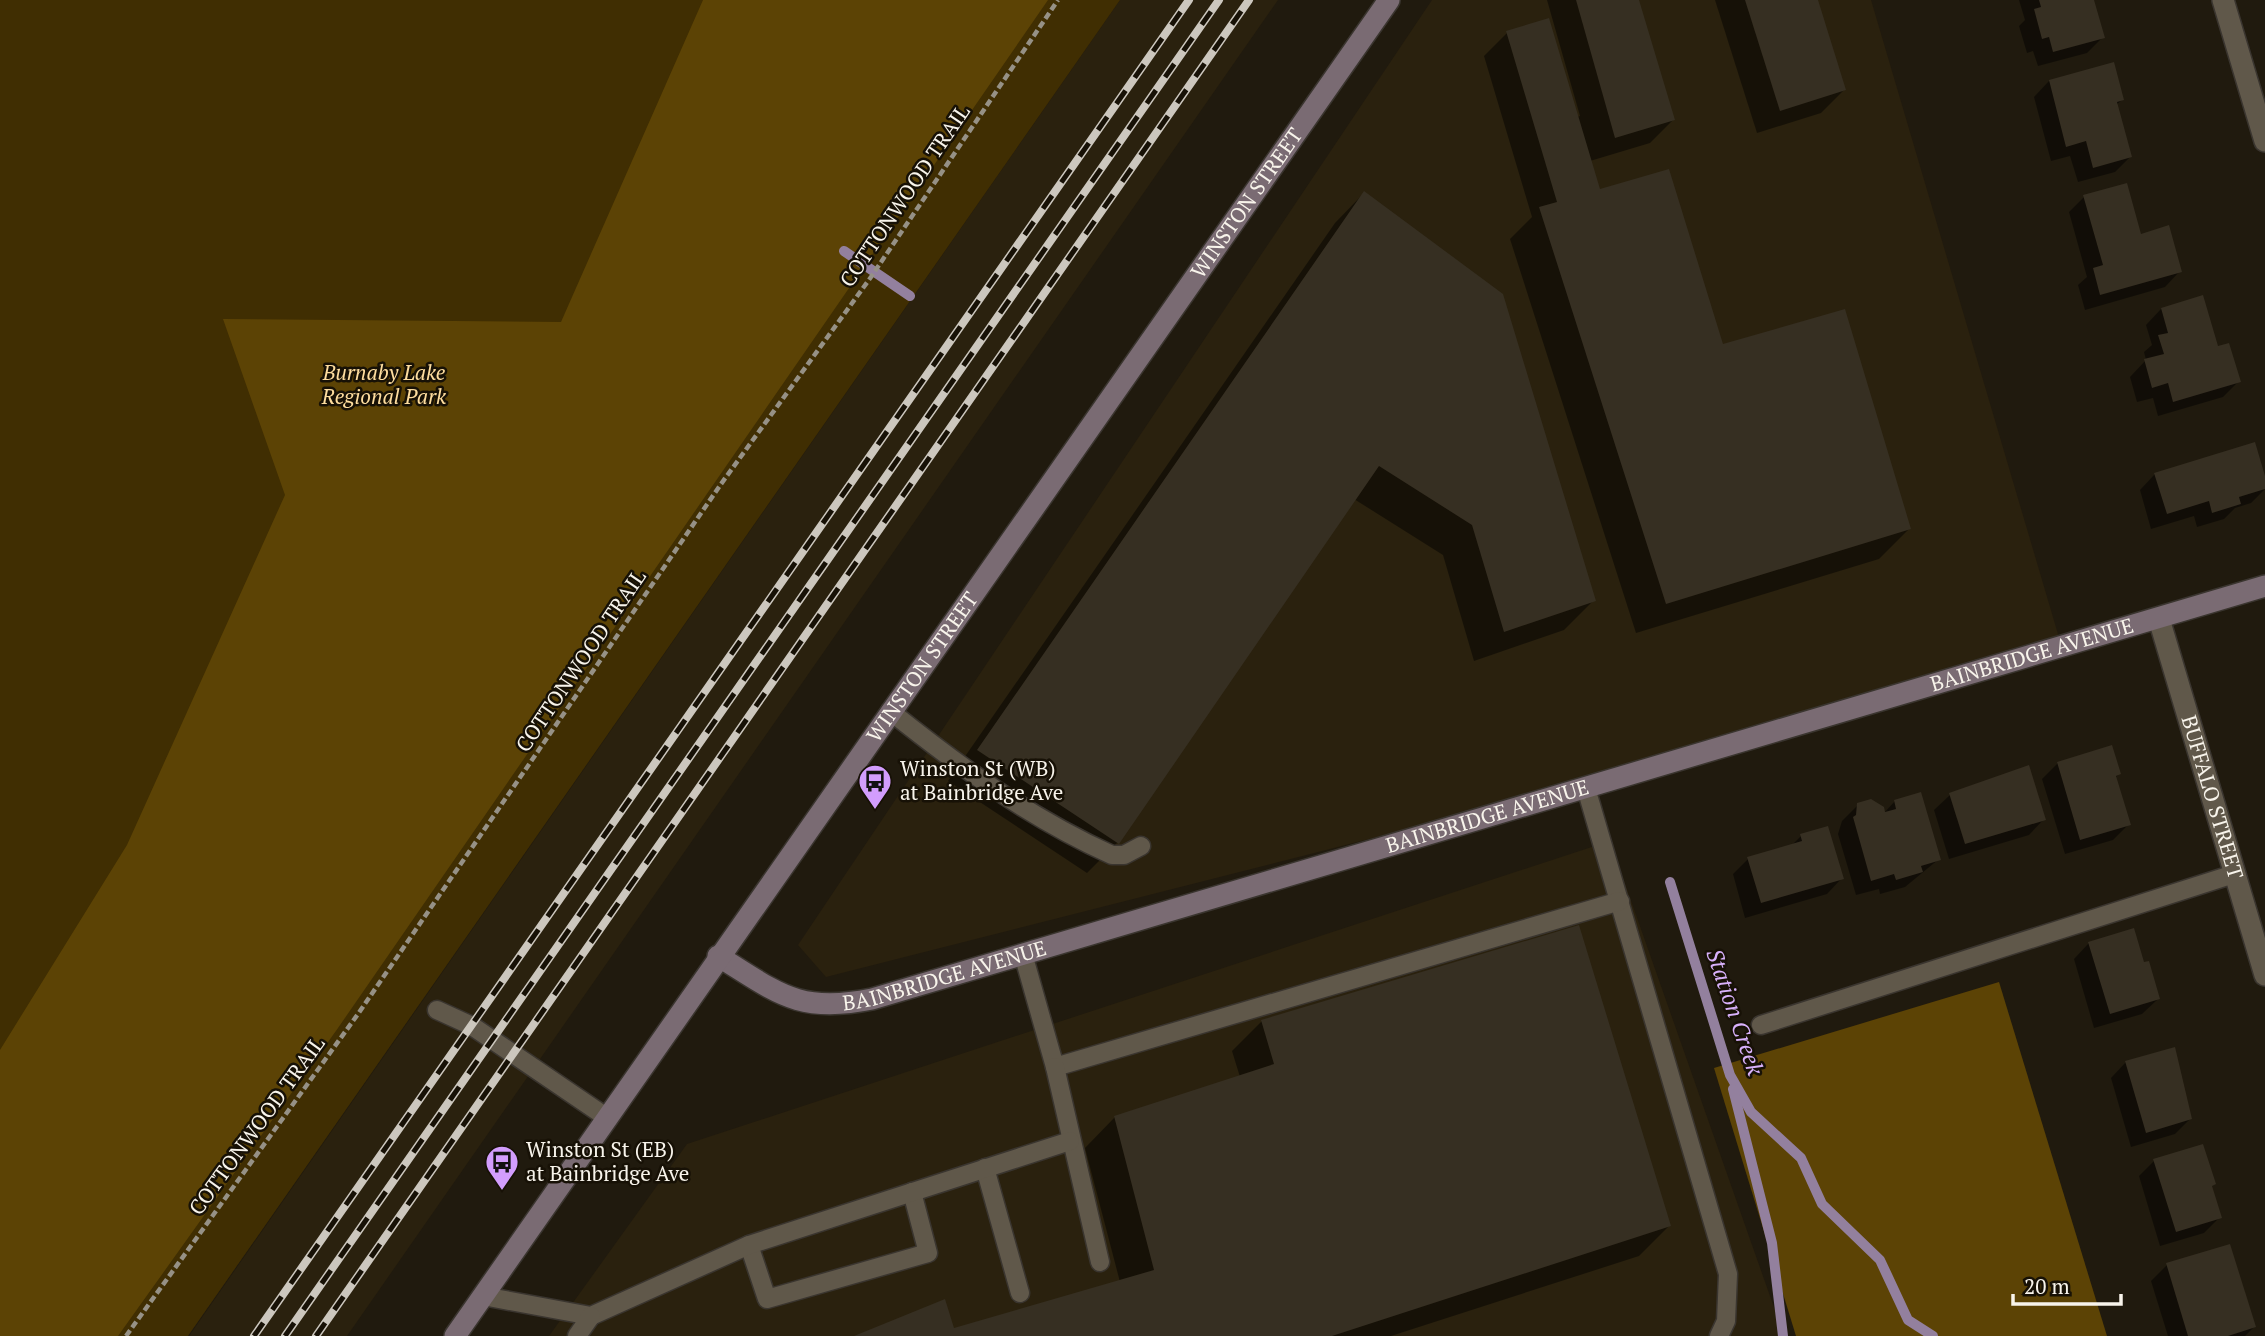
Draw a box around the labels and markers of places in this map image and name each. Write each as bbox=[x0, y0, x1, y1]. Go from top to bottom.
place label: Winston St (WB) at Bainbridge Ave bbox=[900, 754, 1063, 806]
bus stop icon: Winston St (WB) at Bainbridge Ave bbox=[856, 762, 894, 811]
place label: Winston St (EB) at Bainbridge Ave bbox=[526, 1135, 689, 1187]
bus stop icon: Winston St (EB) at Bainbridge Ave bbox=[483, 1143, 521, 1192]

